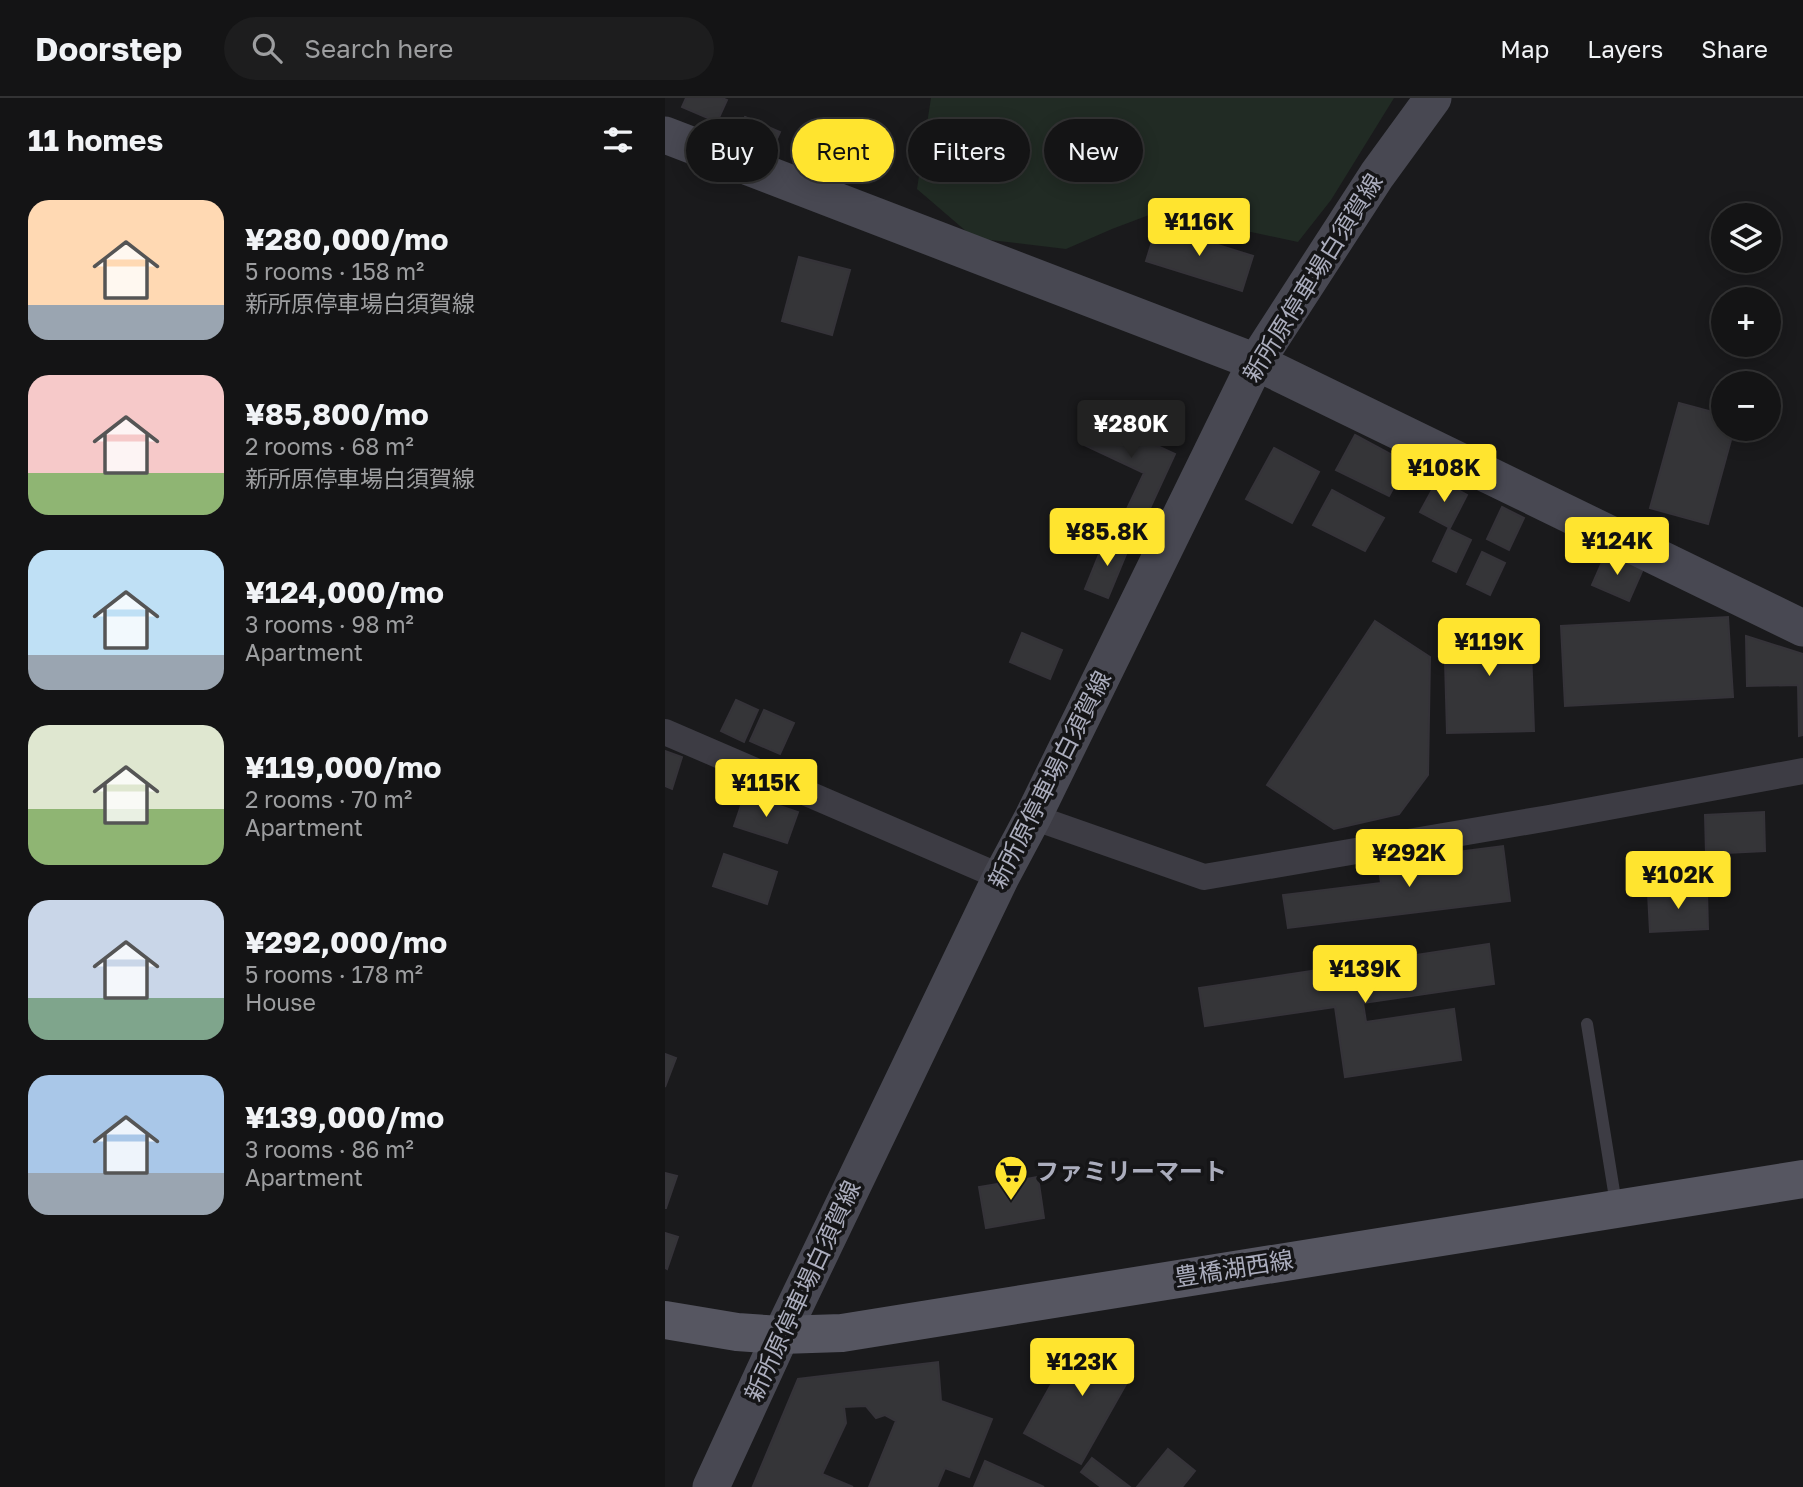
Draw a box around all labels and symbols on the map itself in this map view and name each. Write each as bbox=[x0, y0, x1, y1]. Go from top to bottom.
street label: 新所原停車場白須賀線 bbox=[1236, 168, 1388, 387]
pin: ¥116K bbox=[1150, 198, 1248, 258]
pin: ¥280K bbox=[1082, 400, 1180, 460]
pin: ¥108K bbox=[1395, 444, 1493, 504]
pin: ¥85.8K bbox=[1050, 508, 1164, 568]
pin: ¥124K bbox=[1568, 518, 1666, 577]
pin: ¥119K bbox=[1440, 618, 1538, 678]
street label: 新所原停車場白須賀線 bbox=[981, 666, 1116, 893]
pin: ¥115K bbox=[717, 760, 815, 819]
pin: ¥292K bbox=[1360, 830, 1458, 889]
pin: ¥102K bbox=[1629, 852, 1727, 911]
pin: ¥139K bbox=[1316, 946, 1414, 1005]
supermarket icon: ファミリーマート bbox=[992, 1153, 1030, 1202]
place label: ファミリーマート bbox=[1035, 1156, 1227, 1185]
street label: 新所原停車場白須賀線 bbox=[738, 1175, 865, 1405]
street label: 豊橋湖西線 bbox=[1172, 1244, 1295, 1291]
pin: ¥123K bbox=[1033, 1338, 1131, 1398]

